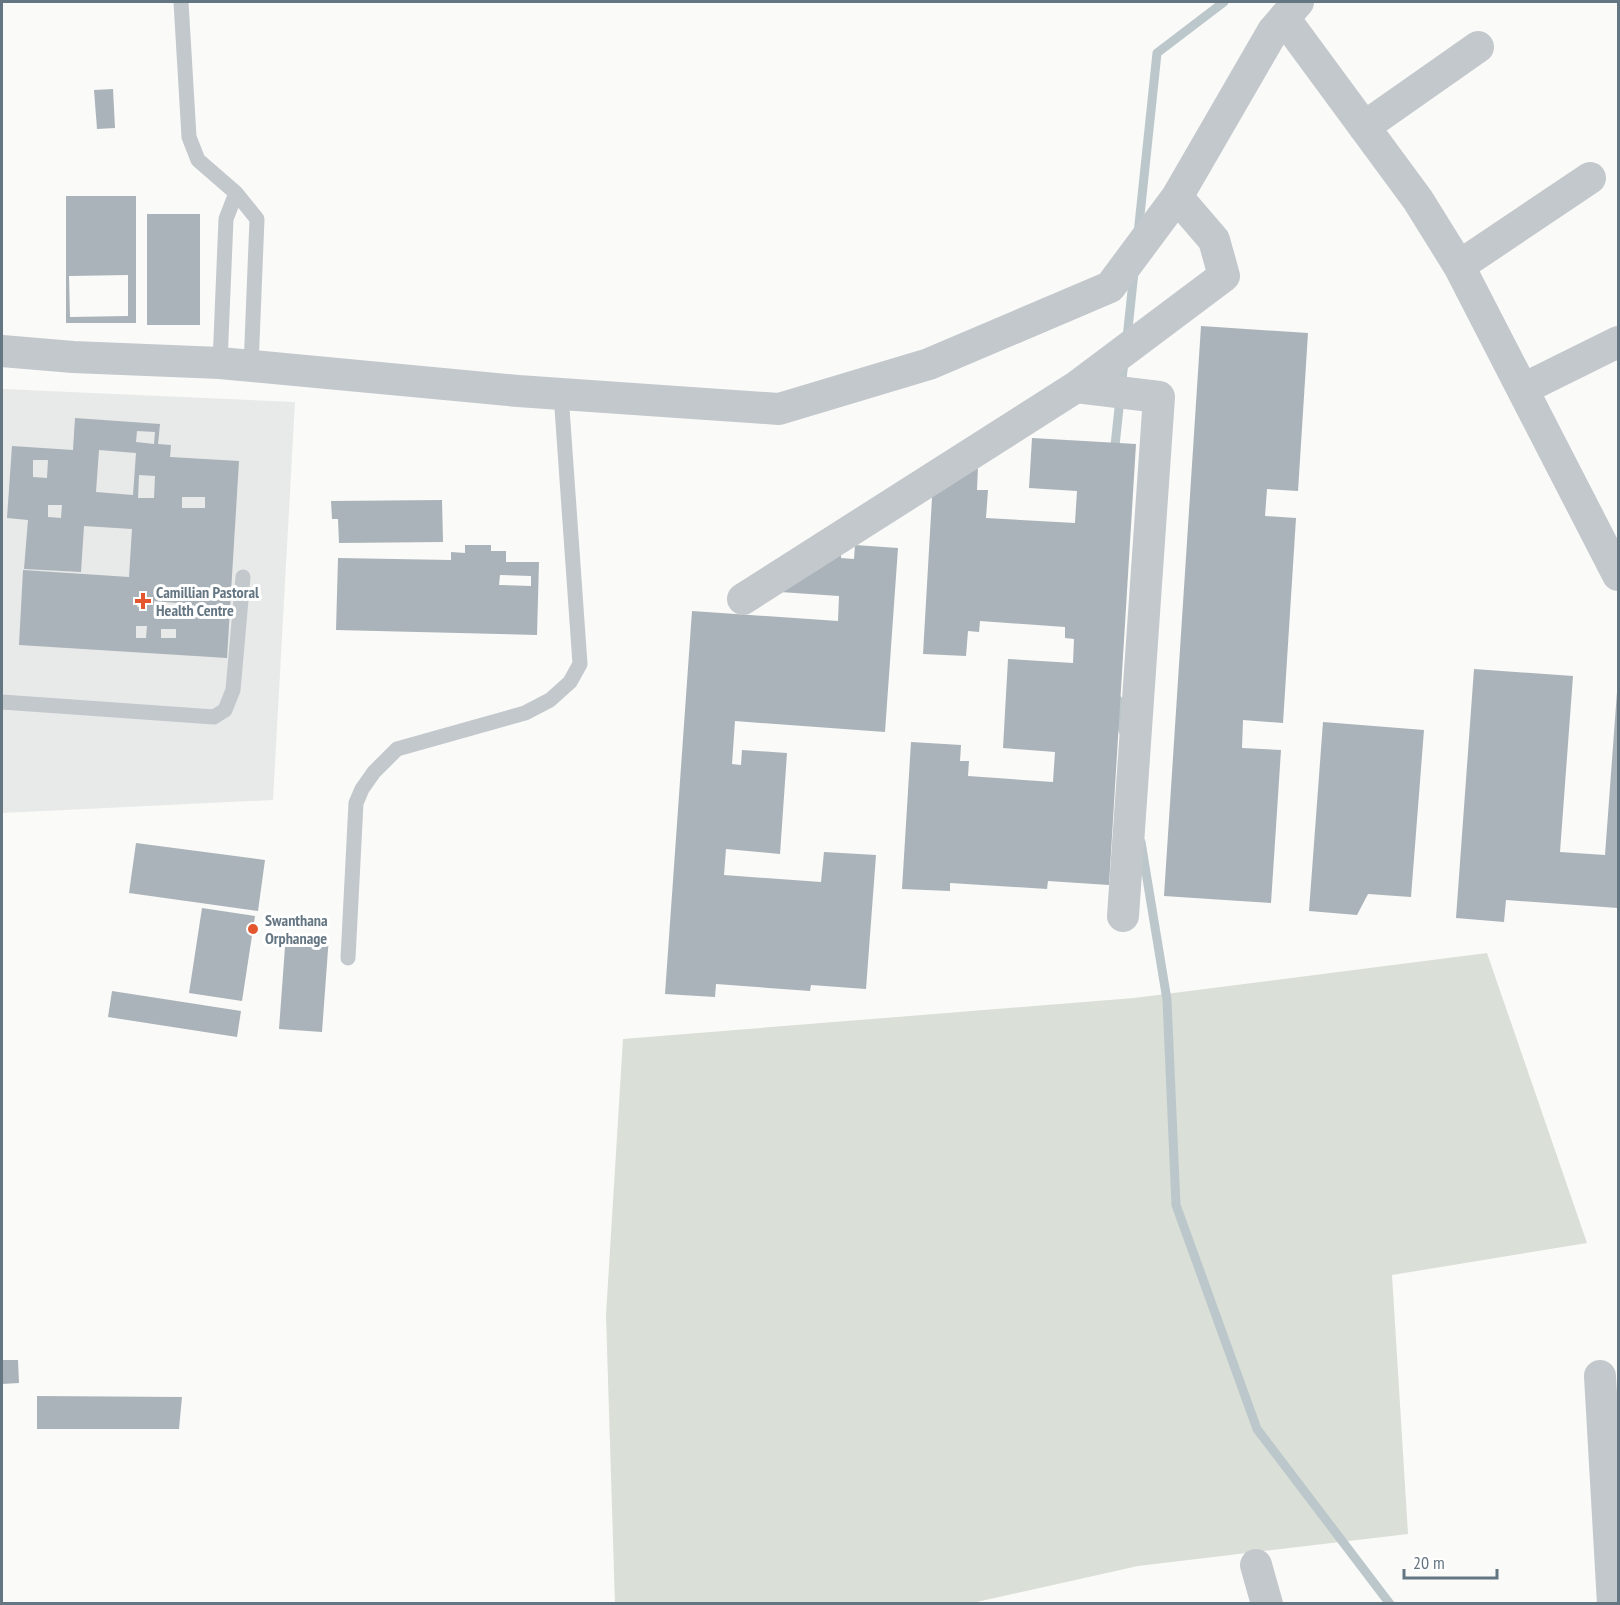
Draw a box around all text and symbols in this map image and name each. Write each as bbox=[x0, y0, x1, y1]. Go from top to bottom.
place label: Camillian Pastoral Health Centre bbox=[156, 582, 259, 620]
marker: Camillian Pastoral Health Centre bbox=[134, 592, 152, 610]
place label: Swanthana Orphanage bbox=[265, 910, 328, 948]
marker: Swanthana Orphanage bbox=[246, 922, 260, 936]
scale bar bbox=[1404, 1542, 1497, 1580]
text: 20 m bbox=[1413, 1551, 1445, 1574]

